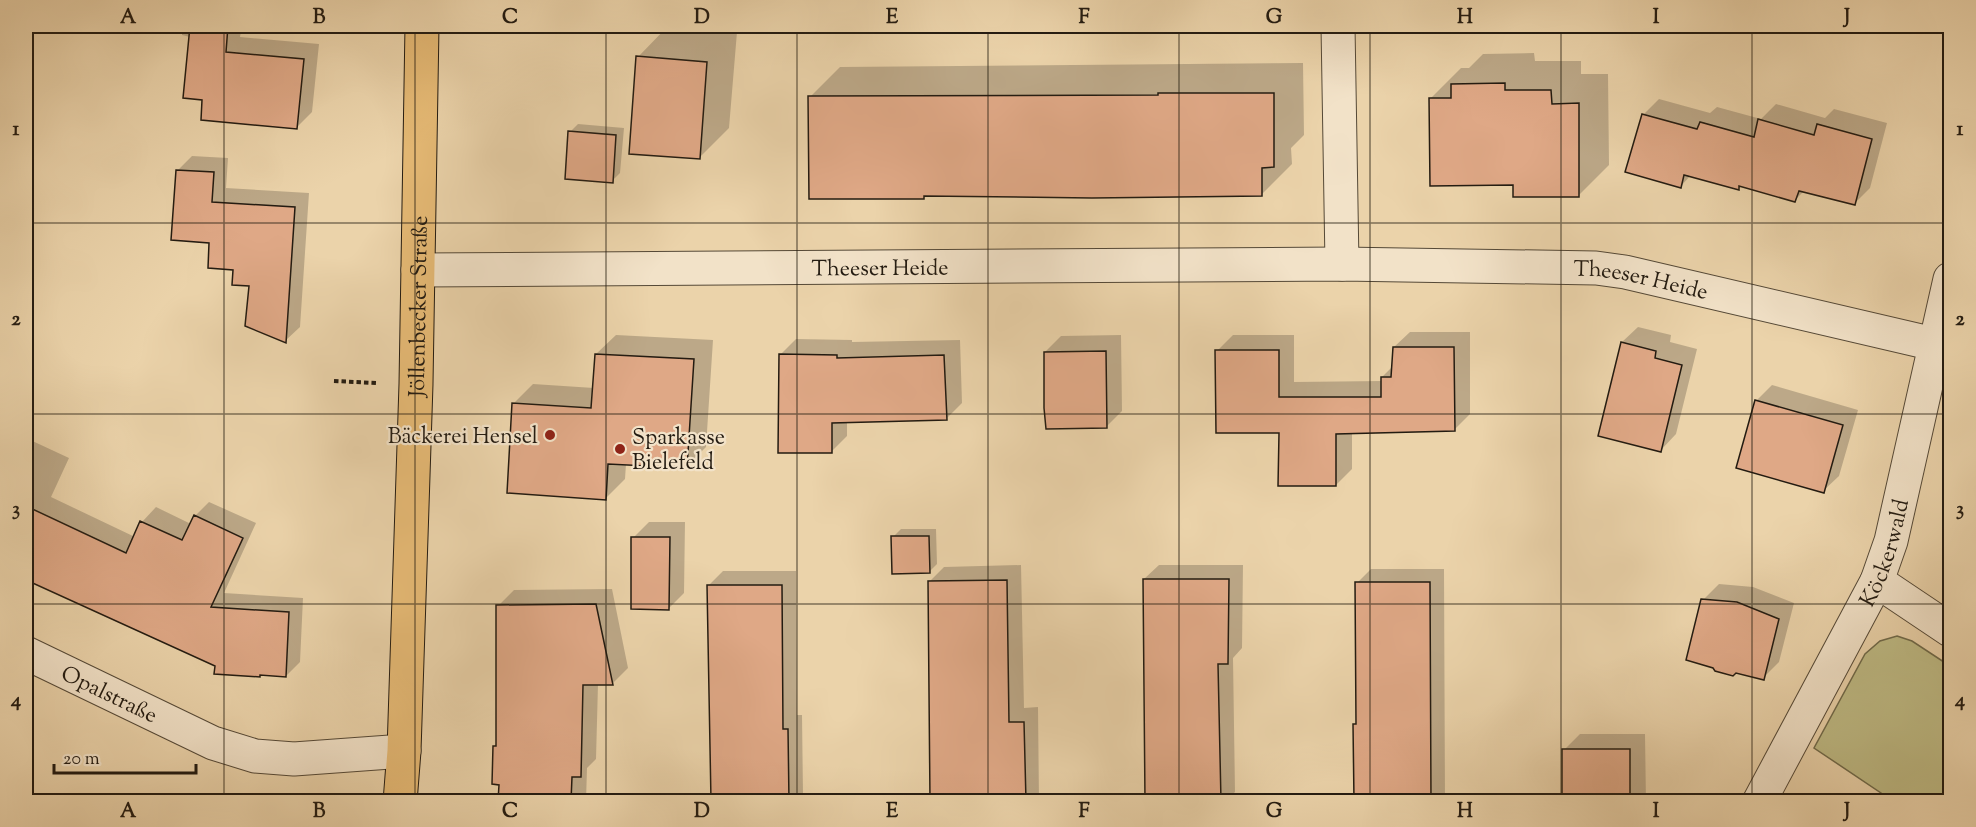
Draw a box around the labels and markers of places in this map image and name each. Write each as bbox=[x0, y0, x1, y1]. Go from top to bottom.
place label: Bäckerei Hensel bbox=[388, 422, 538, 454]
place label: Sparkasse Bielefeld bbox=[632, 423, 725, 480]
marker: Bäckerei Hensel bbox=[543, 428, 557, 442]
marker: Sparkasse Bielefeld bbox=[613, 442, 627, 456]

